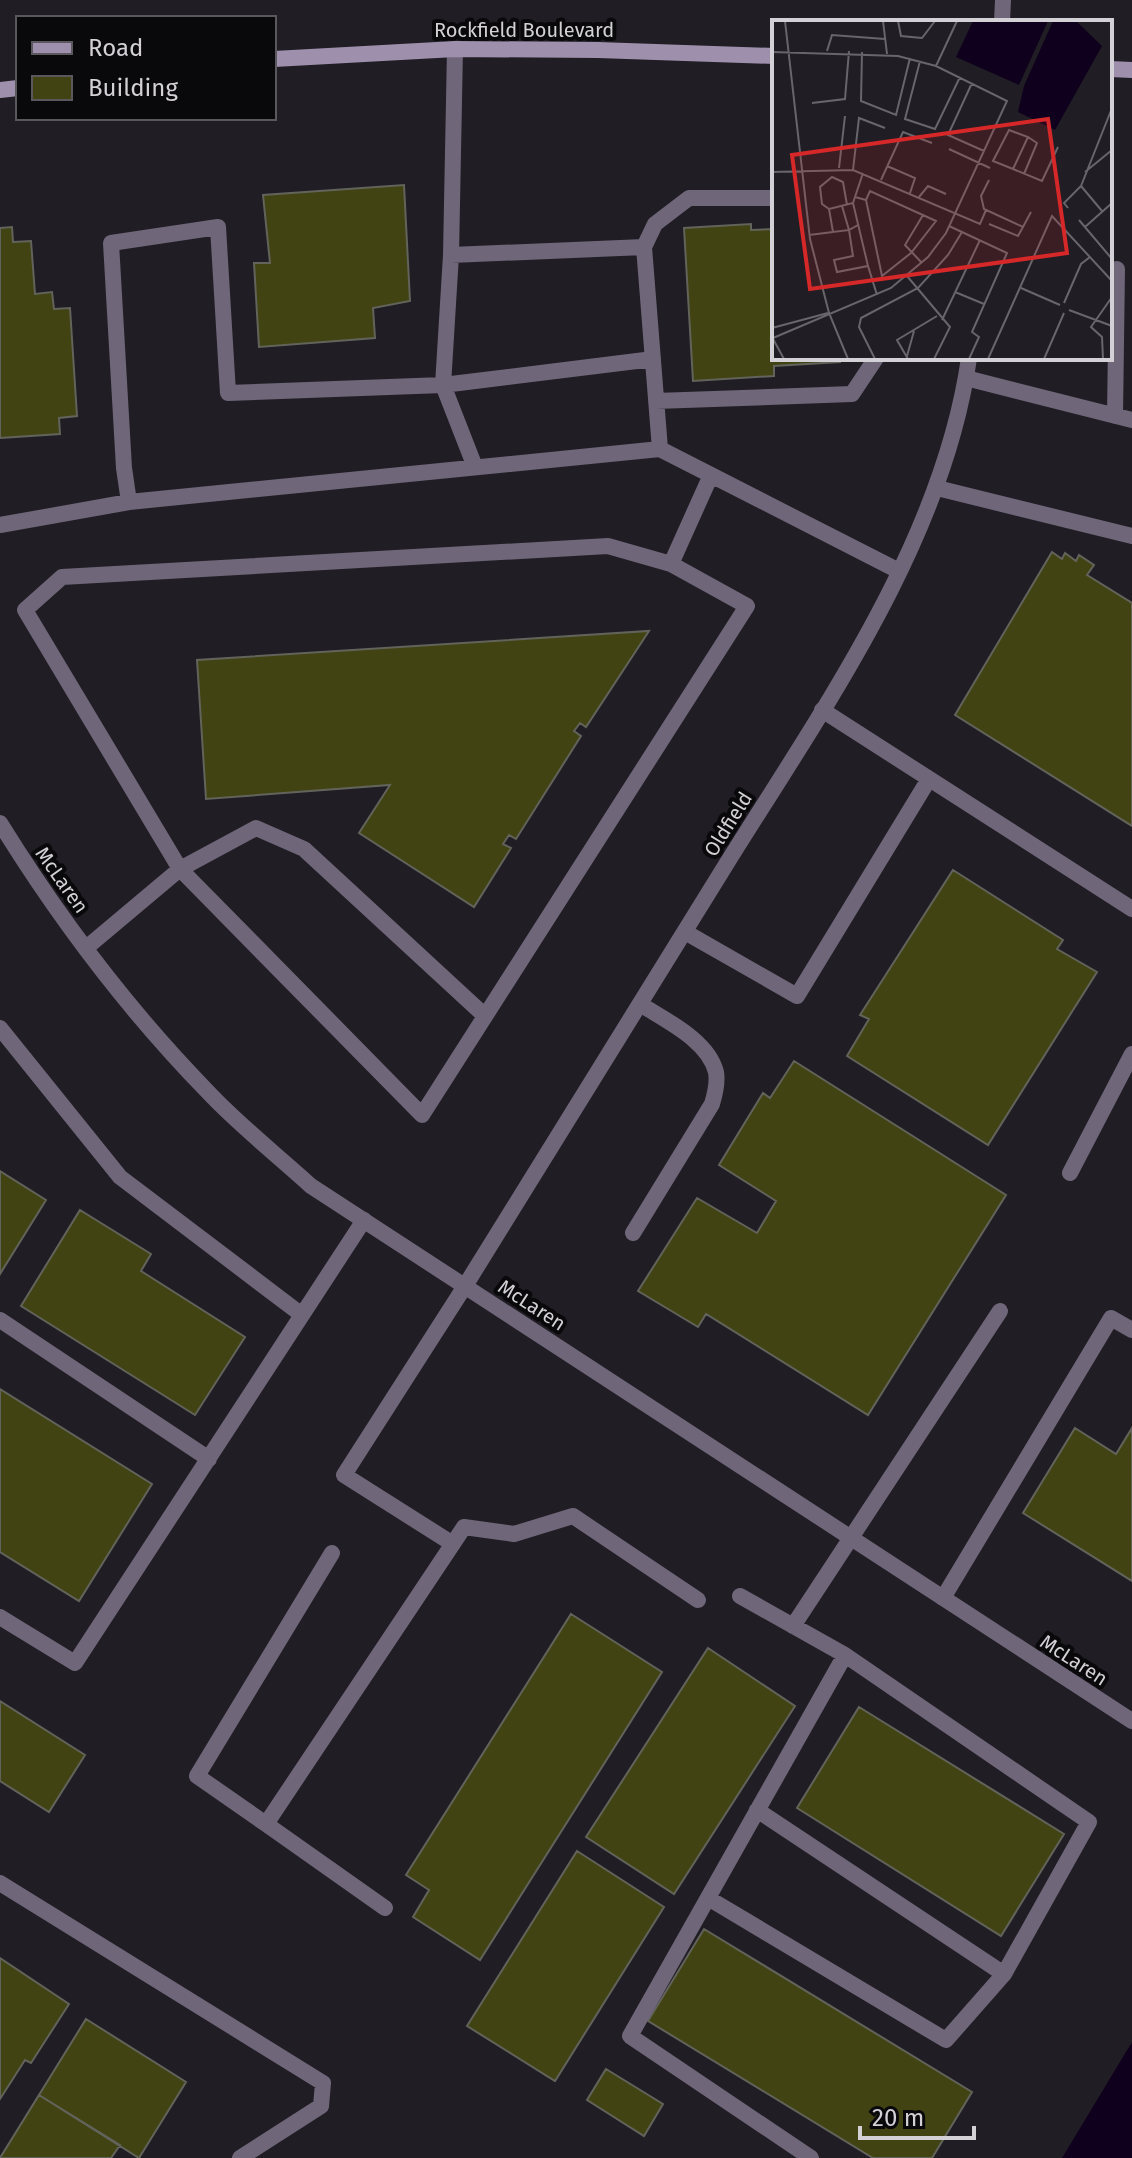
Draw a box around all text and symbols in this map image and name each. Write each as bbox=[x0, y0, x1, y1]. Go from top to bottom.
legend bbox=[16, 16, 276, 120]
street label: Rockfield Boulevard bbox=[434, 18, 614, 42]
inset map bbox=[772, 20, 1112, 360]
text: Road bbox=[88, 34, 143, 62]
text: Building bbox=[88, 74, 178, 102]
street label: Oldfield bbox=[699, 787, 757, 861]
street label: McLaren bbox=[31, 842, 93, 918]
street label: McLaren bbox=[494, 1274, 570, 1336]
street label: McLaren bbox=[1036, 1629, 1112, 1691]
scale bar bbox=[860, 2090, 974, 2140]
text: 20 m bbox=[872, 2104, 924, 2132]

